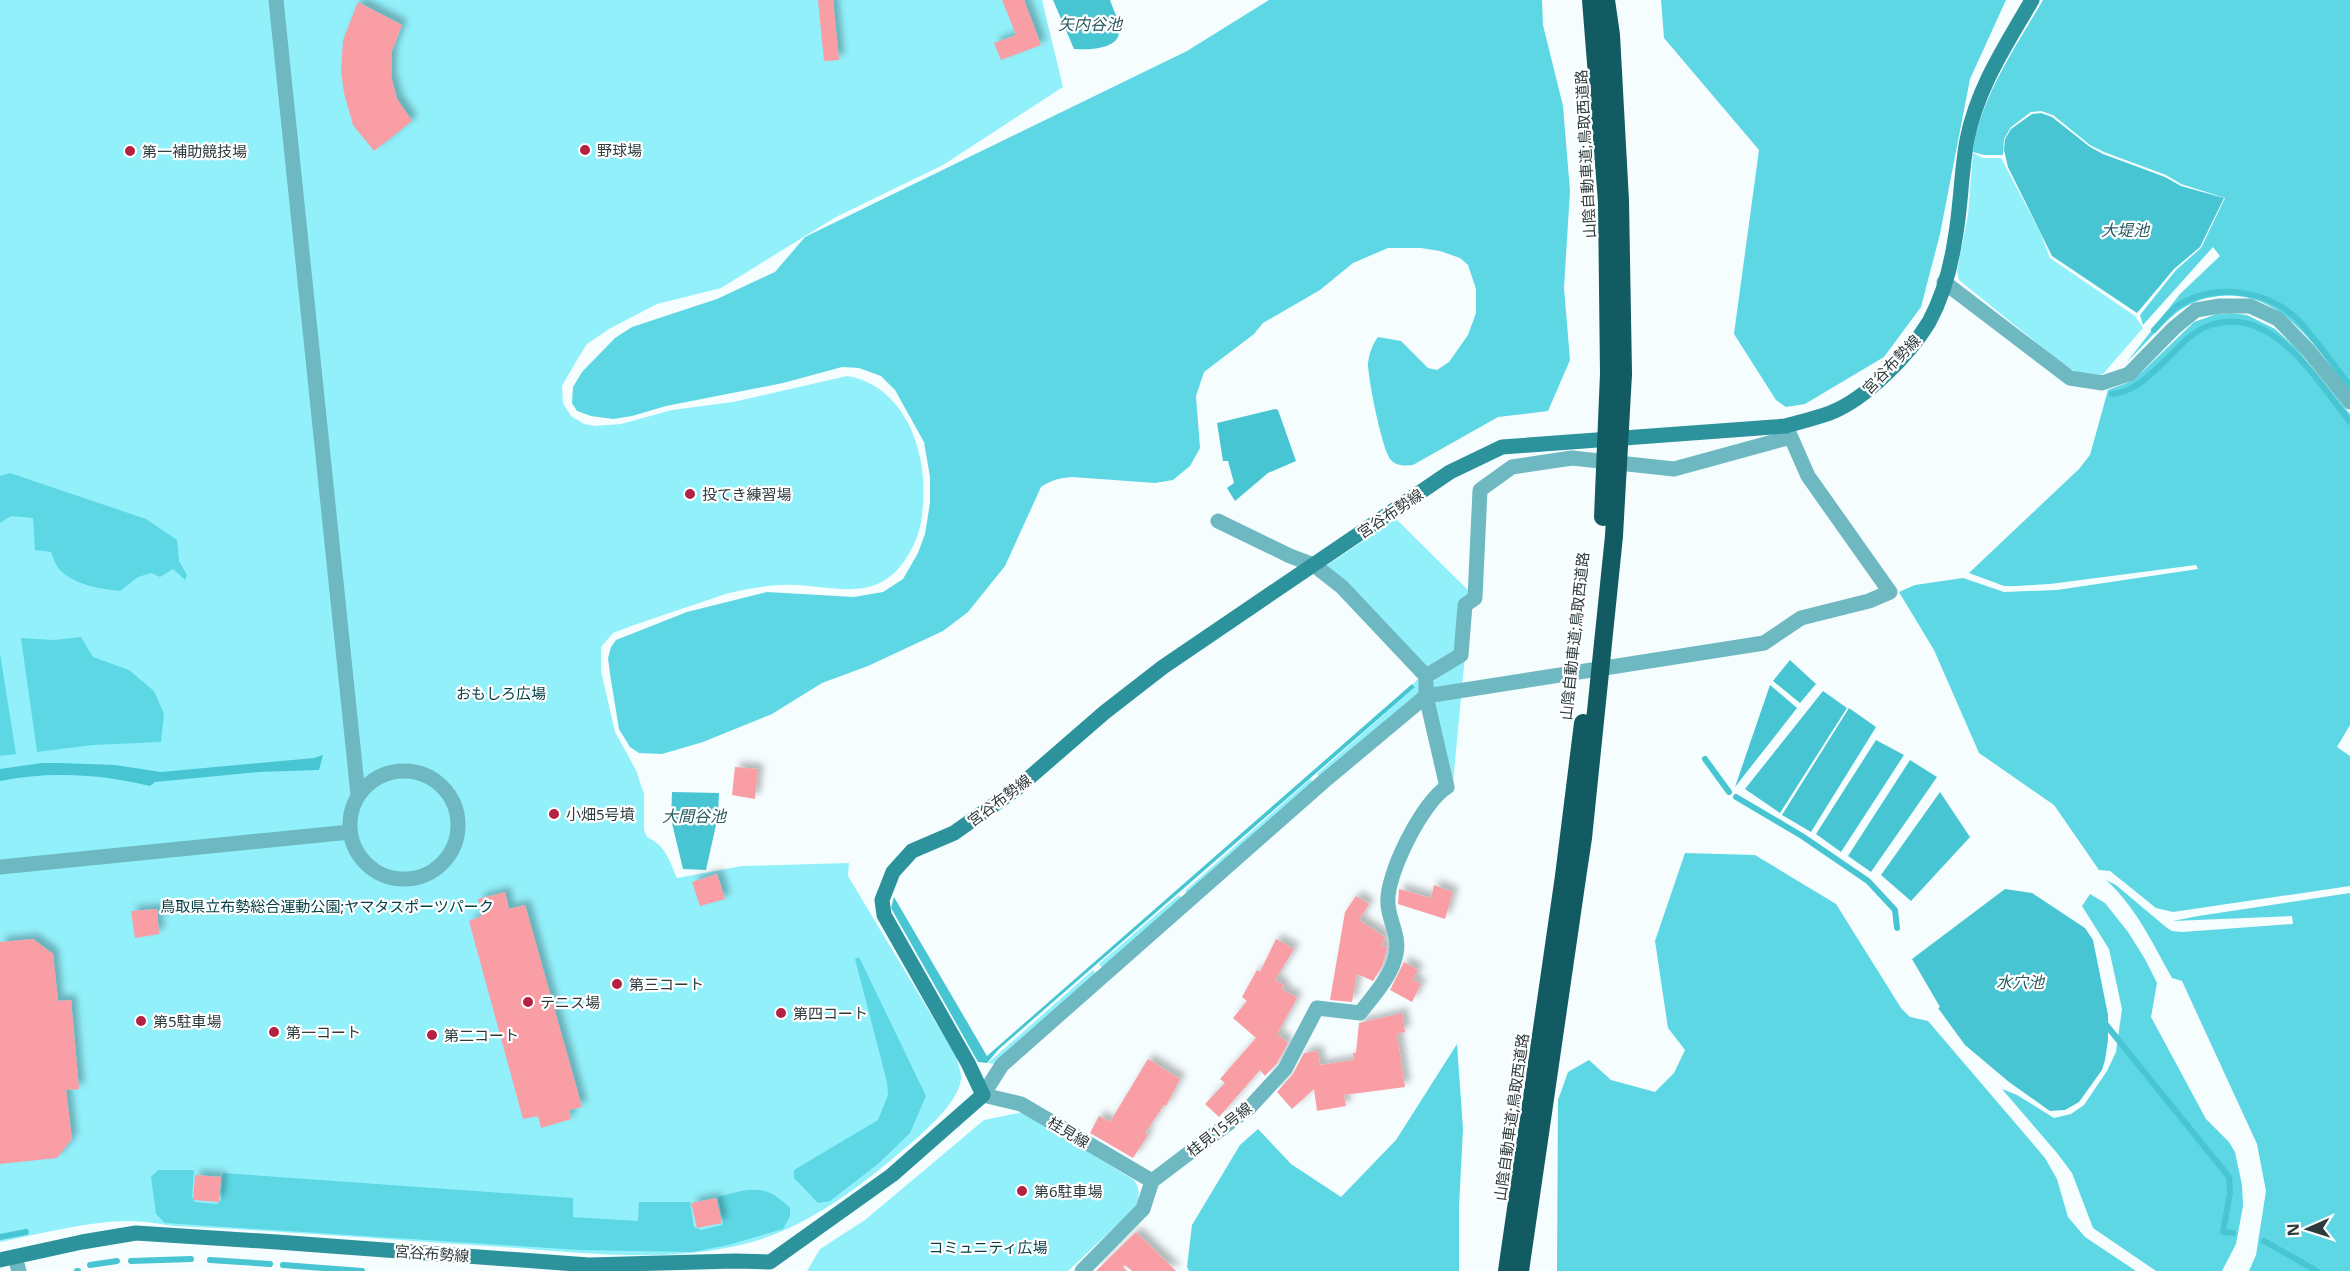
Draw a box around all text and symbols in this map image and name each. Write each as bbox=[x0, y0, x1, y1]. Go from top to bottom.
water label: 矢内谷池 bbox=[1058, 13, 1124, 35]
street label: 山陰自動車道;鳥取西道路 bbox=[1571, 69, 1599, 239]
place label: 野球場 bbox=[597, 140, 642, 160]
place label: 第一補助競技場 bbox=[142, 141, 247, 161]
marker: 野球場 bbox=[578, 143, 592, 157]
marker: 第一補助競技場 bbox=[123, 144, 137, 158]
water label: 大堤池 bbox=[2101, 219, 2151, 241]
street label: 宮谷布勢線 bbox=[1858, 330, 1924, 398]
place label: 投てき練習場 bbox=[702, 484, 792, 504]
street label: 宮谷布勢線 bbox=[1353, 484, 1427, 542]
marker: 投てき練習場 bbox=[683, 487, 697, 501]
street label: 山陰自動車道;鳥取西道路 bbox=[1555, 551, 1593, 721]
park label: おもしろ広場 bbox=[456, 683, 546, 703]
street label: 宮谷布勢線 bbox=[963, 769, 1035, 831]
place label: 小畑5号墳 bbox=[566, 804, 635, 824]
water label: 大間谷池 bbox=[662, 805, 728, 827]
marker: 小畑5号墳 bbox=[547, 807, 561, 821]
park label: 鳥取県立布勢総合運動公園;ヤマタスポーツパーク bbox=[160, 896, 494, 916]
water label: 水穴池 bbox=[1996, 971, 2046, 993]
place label: 第三コート bbox=[629, 974, 704, 994]
marker: 第三コート bbox=[610, 977, 624, 991]
place label: テニス場 bbox=[540, 992, 600, 1012]
marker: テニス場 bbox=[521, 995, 535, 1009]
place label: 第四コート bbox=[793, 1003, 868, 1023]
marker: 第四コート bbox=[774, 1006, 788, 1020]
place label: 第5駐車場 bbox=[153, 1011, 222, 1031]
marker: 第5駐車場 bbox=[134, 1014, 148, 1028]
place label: 第一コート bbox=[286, 1022, 361, 1042]
marker: 第一コート bbox=[267, 1025, 281, 1039]
place label: 第二コート bbox=[444, 1025, 519, 1045]
marker: 第二コート bbox=[425, 1028, 439, 1042]
street label: 山陰自動車道;鳥取西道路 bbox=[1489, 1032, 1533, 1202]
street label: 桂見15号線 bbox=[1182, 1097, 1256, 1161]
street label: 桂見線 bbox=[1045, 1112, 1093, 1152]
place label: 第6駐車場 bbox=[1034, 1181, 1103, 1201]
marker: 第6駐車場 bbox=[1015, 1184, 1029, 1198]
north arrow bbox=[2278, 1199, 2338, 1259]
text: N bbox=[2282, 1223, 2304, 1237]
park label: コミュニティ広場 bbox=[928, 1237, 1048, 1257]
street label: 宮谷布勢線 bbox=[394, 1240, 470, 1266]

